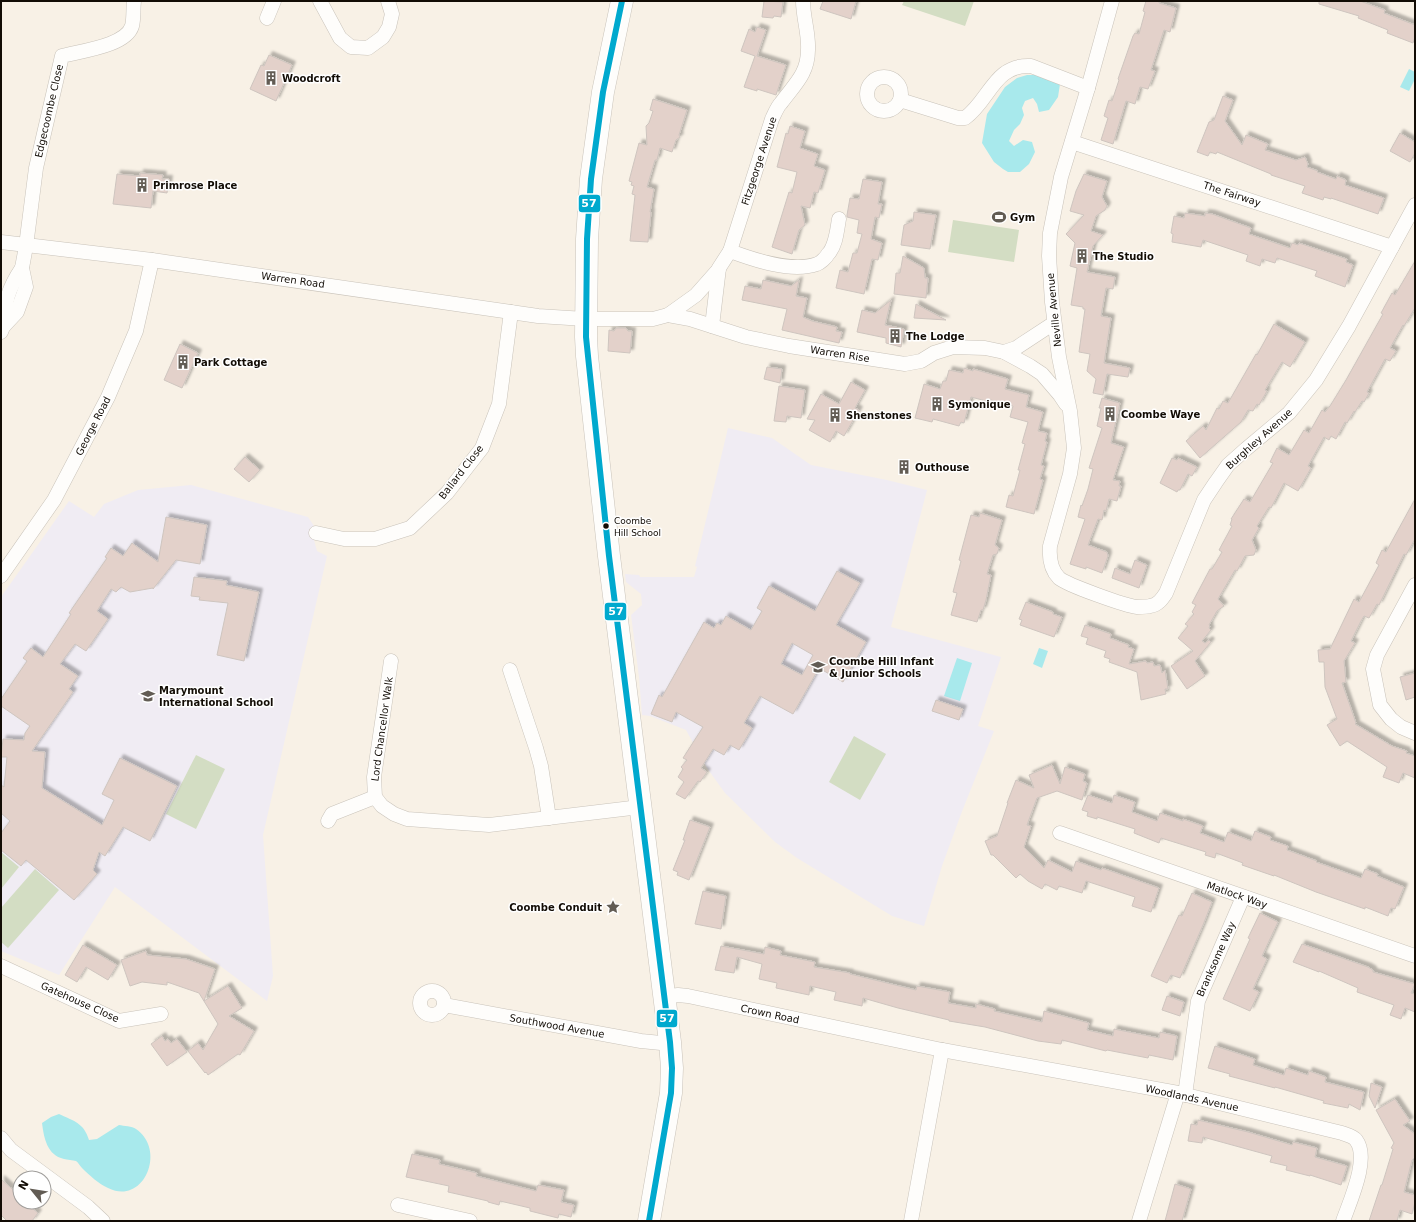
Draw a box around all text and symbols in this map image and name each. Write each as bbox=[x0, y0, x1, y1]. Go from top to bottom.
street label: Edgecoombe Close bbox=[33, 63, 65, 159]
building icon: Woodcroft bbox=[263, 70, 279, 86]
place label: Woodcroft bbox=[282, 73, 341, 84]
street label: Fitzgeorge Avenue bbox=[739, 115, 779, 207]
building icon: Primrose Place bbox=[134, 177, 150, 193]
street label: The Fairway bbox=[1201, 179, 1262, 209]
place label: Primrose Place bbox=[153, 180, 238, 191]
line badge: 57 bbox=[578, 194, 601, 213]
text: 57 bbox=[581, 197, 597, 210]
sports icon: Gym bbox=[991, 209, 1007, 225]
place label: Gym bbox=[1010, 212, 1035, 223]
building icon: The Studio bbox=[1074, 248, 1090, 264]
place label: The Studio bbox=[1093, 251, 1154, 262]
street label: Warren Road bbox=[261, 270, 325, 290]
street label: Neville Avenue bbox=[1045, 272, 1063, 348]
building icon: The Lodge bbox=[887, 328, 903, 344]
place label: The Lodge bbox=[906, 331, 965, 342]
street label: Warren Rise bbox=[810, 344, 870, 364]
building icon: Park Cottage bbox=[175, 354, 191, 370]
place label: Park Cottage bbox=[194, 357, 268, 368]
street label: George Road bbox=[73, 395, 113, 457]
building icon: Symonique bbox=[929, 396, 945, 412]
place label: Symonique bbox=[948, 399, 1011, 410]
building icon: Coombe Waye bbox=[1102, 406, 1118, 422]
street label: Burghley Avenue bbox=[1224, 406, 1294, 472]
building icon: Shenstones bbox=[827, 407, 843, 423]
place label: Coombe Waye bbox=[1121, 409, 1201, 420]
place label: Shenstones bbox=[846, 410, 912, 421]
street label: Ballard Close bbox=[437, 443, 485, 501]
building icon: Outhouse bbox=[896, 459, 912, 475]
place label: Outhouse bbox=[915, 462, 969, 473]
place label: Coombe Hill School bbox=[614, 516, 661, 538]
marker: Coombe Hill School bbox=[601, 521, 611, 531]
line badge: 57 bbox=[604, 602, 627, 621]
text: 57 bbox=[608, 605, 624, 618]
place label: Coombe Hill Infant & Junior Schools bbox=[829, 656, 934, 679]
school or university icon: Coombe Hill Infant & Junior Schools bbox=[810, 659, 826, 675]
street label: Lord Chancellor Walk bbox=[369, 676, 395, 782]
place label: Marymount International School bbox=[159, 685, 273, 708]
school or university icon: Marymount International School bbox=[140, 688, 156, 704]
street label: Matlock Way bbox=[1205, 879, 1269, 911]
place icon: Coombe Conduit bbox=[605, 899, 621, 915]
place label: Coombe Conduit bbox=[509, 902, 602, 913]
street label: Branksome Way bbox=[1195, 920, 1238, 998]
street label: Gatehouse Close bbox=[39, 980, 121, 1024]
street label: Crown Road bbox=[740, 1002, 800, 1026]
line badge: 57 bbox=[656, 1009, 678, 1028]
street label: Southwood Avenue bbox=[509, 1012, 605, 1040]
text: 57 bbox=[659, 1012, 675, 1025]
street label: Woodlands Avenue bbox=[1144, 1083, 1240, 1113]
north arrow bbox=[12, 1170, 52, 1210]
text: N bbox=[16, 1178, 32, 1192]

